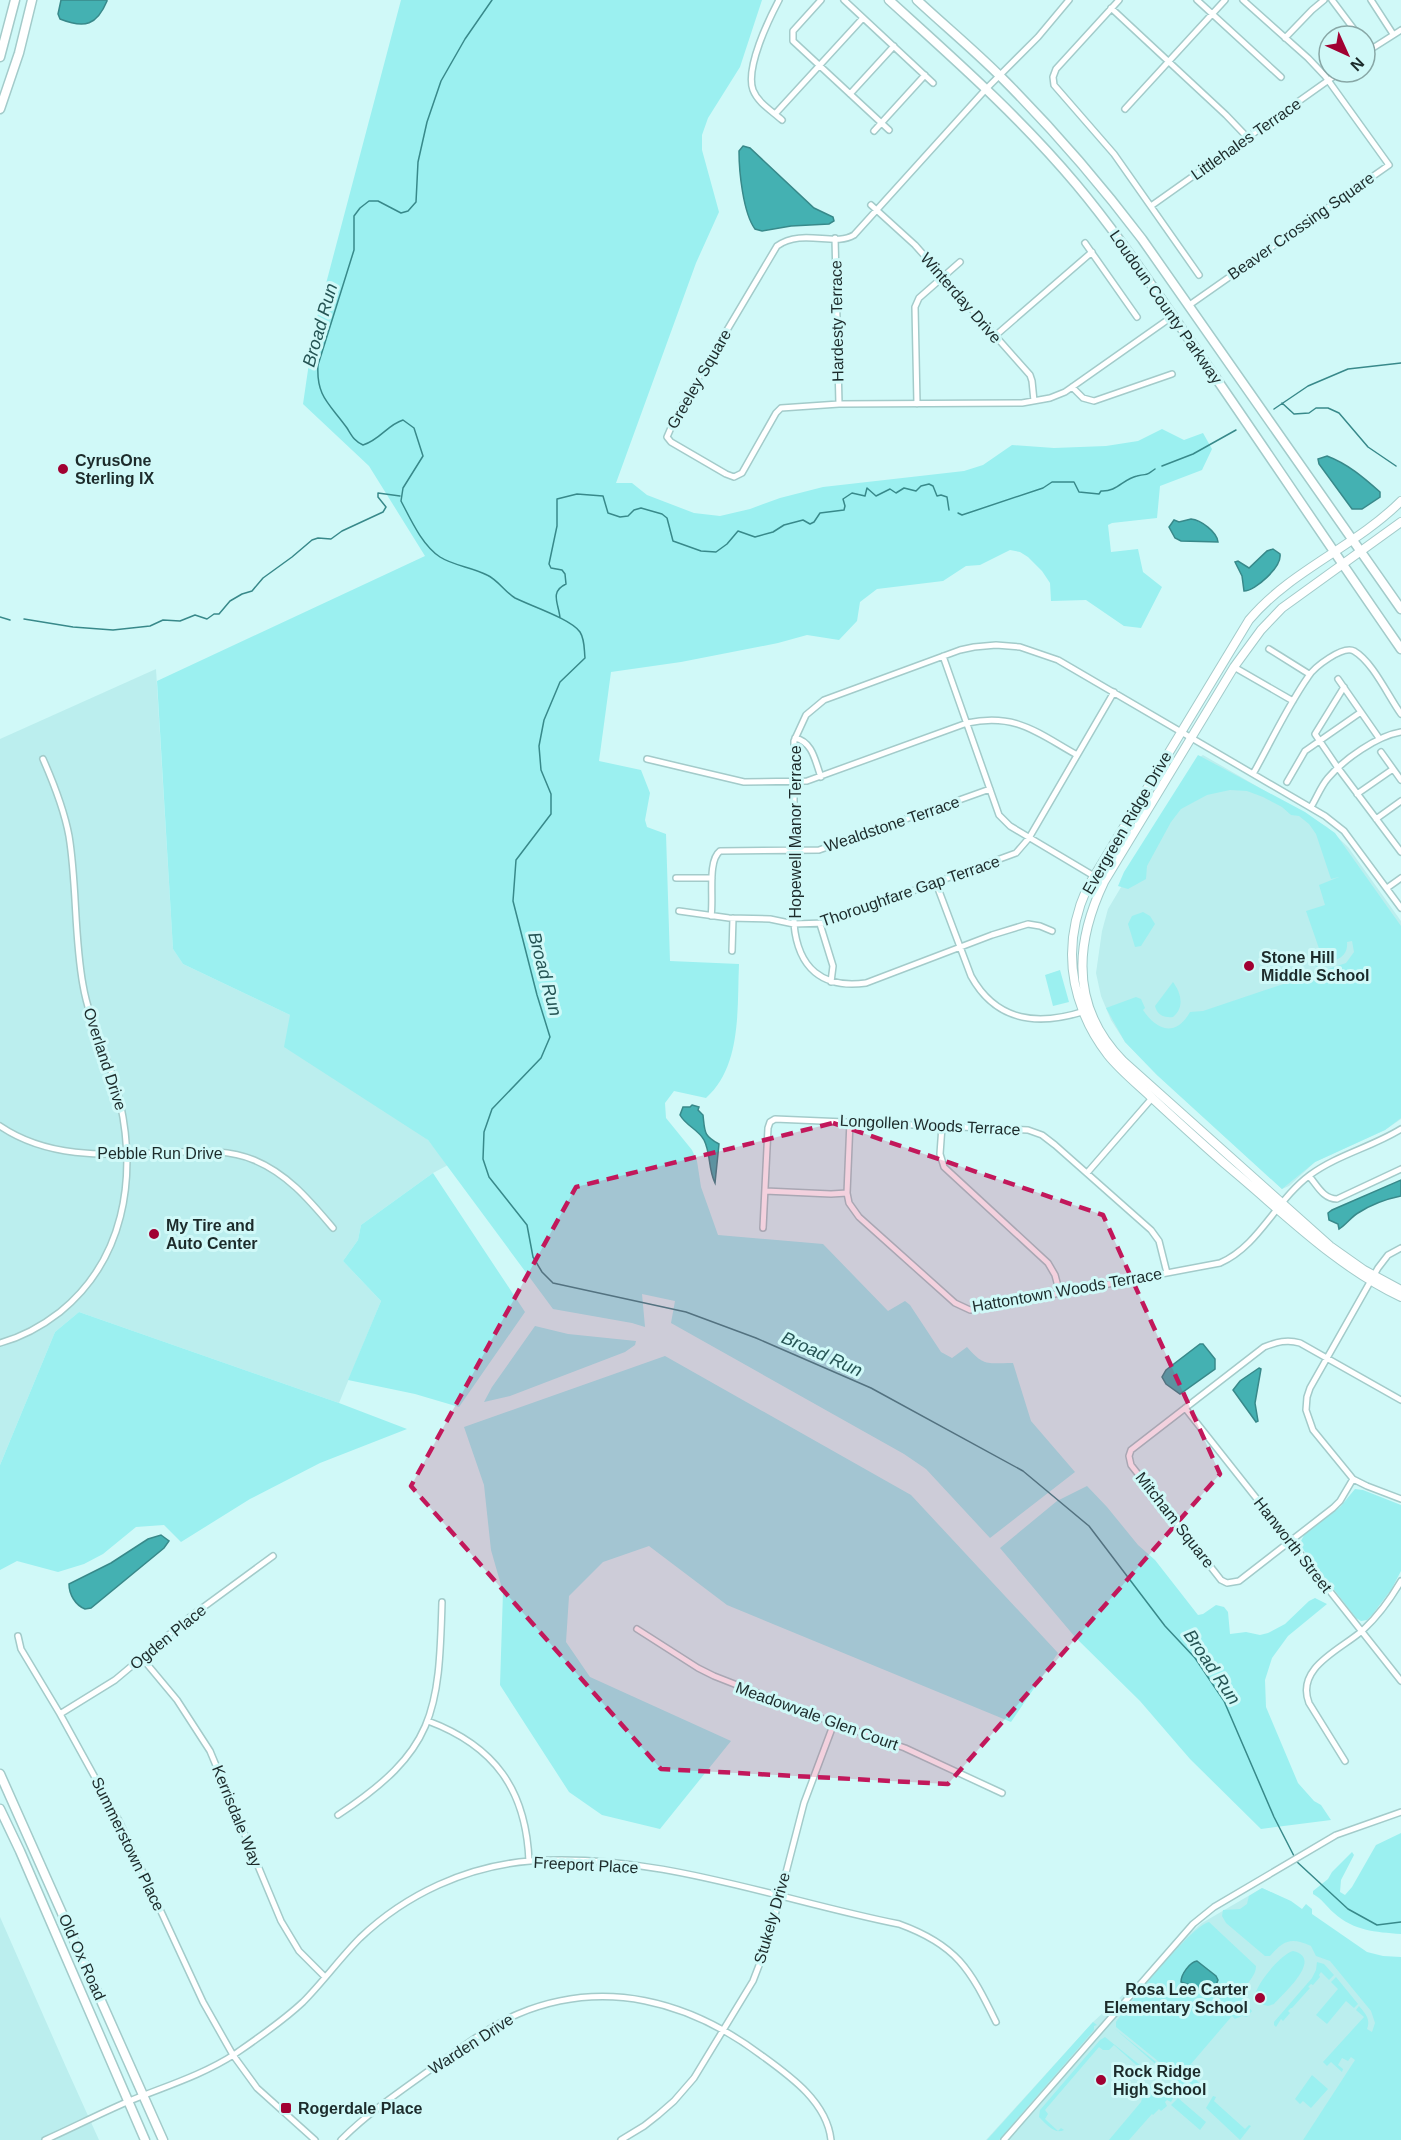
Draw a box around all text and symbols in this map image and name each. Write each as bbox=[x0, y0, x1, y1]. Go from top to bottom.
north arrow bbox=[1317, 24, 1377, 84]
text: N bbox=[1347, 54, 1367, 74]
street label: Littlehales Terrace bbox=[1188, 95, 1304, 183]
street label: Beaver Crossing Square bbox=[1225, 169, 1377, 283]
street label: Loudoun County Parkway bbox=[1106, 227, 1226, 387]
street label: Winterday Drive bbox=[917, 249, 1005, 347]
street label: Hardesty Terrace bbox=[827, 260, 847, 382]
water label: Broad Run bbox=[299, 281, 341, 369]
street label: Greeley Square bbox=[664, 326, 734, 432]
place label: CyrusOne Sterling IX bbox=[75, 452, 154, 487]
marker: CyrusOne Sterling IX bbox=[56, 462, 70, 476]
street label: Hopewell Manor Terrace bbox=[787, 745, 804, 919]
street label: Evergreen Ridge Drive bbox=[1079, 749, 1175, 897]
street label: Wealdstone Terrace bbox=[822, 793, 962, 855]
street label: Thoroughfare Gap Terrace bbox=[818, 852, 1002, 930]
water label: Broad Run bbox=[524, 930, 566, 1018]
place label: Stone Hill Middle School bbox=[1261, 949, 1369, 984]
marker: Stone Hill Middle School bbox=[1242, 959, 1256, 973]
street label: Overland Drive bbox=[80, 1006, 130, 1112]
street label: Longollen Woods Terrace bbox=[839, 1112, 1021, 1138]
street label: Pebble Run Drive bbox=[97, 1145, 223, 1162]
place label: My Tire and Auto Center bbox=[166, 1217, 258, 1252]
marker: My Tire and Auto Center bbox=[147, 1227, 161, 1241]
street label: Hattontown Woods Terrace bbox=[971, 1265, 1163, 1315]
water label: Broad Run bbox=[779, 1327, 865, 1381]
street label: Mitcham Square bbox=[1132, 1469, 1218, 1571]
street label: Hanworth Street bbox=[1251, 1494, 1336, 1596]
street label: Ogden Place bbox=[127, 1601, 209, 1673]
water label: Broad Run bbox=[1180, 1626, 1244, 1708]
street label: Meadowvale Glen Court bbox=[733, 1679, 901, 1754]
street label: Kerrisdale Way bbox=[209, 1763, 265, 1869]
street label: Summerstown Place bbox=[88, 1774, 168, 1914]
street label: Freeport Place bbox=[533, 1854, 639, 1876]
street label: Stukely Drive bbox=[751, 1870, 793, 1966]
street label: Old Ox Road bbox=[55, 1911, 109, 2003]
place label: Rosa Lee Carter Elementary School bbox=[1104, 1981, 1248, 2016]
marker: Rosa Lee Carter Elementary School bbox=[1253, 1991, 1267, 2005]
street label: Warden Drive bbox=[426, 2010, 516, 2078]
place label: Rock Ridge High School bbox=[1113, 2063, 1206, 2098]
marker: Rock Ridge High School bbox=[1094, 2073, 1108, 2087]
place label: Rogerdale Place bbox=[298, 2100, 423, 2117]
marker: Rogerdale Place bbox=[279, 2101, 293, 2115]

